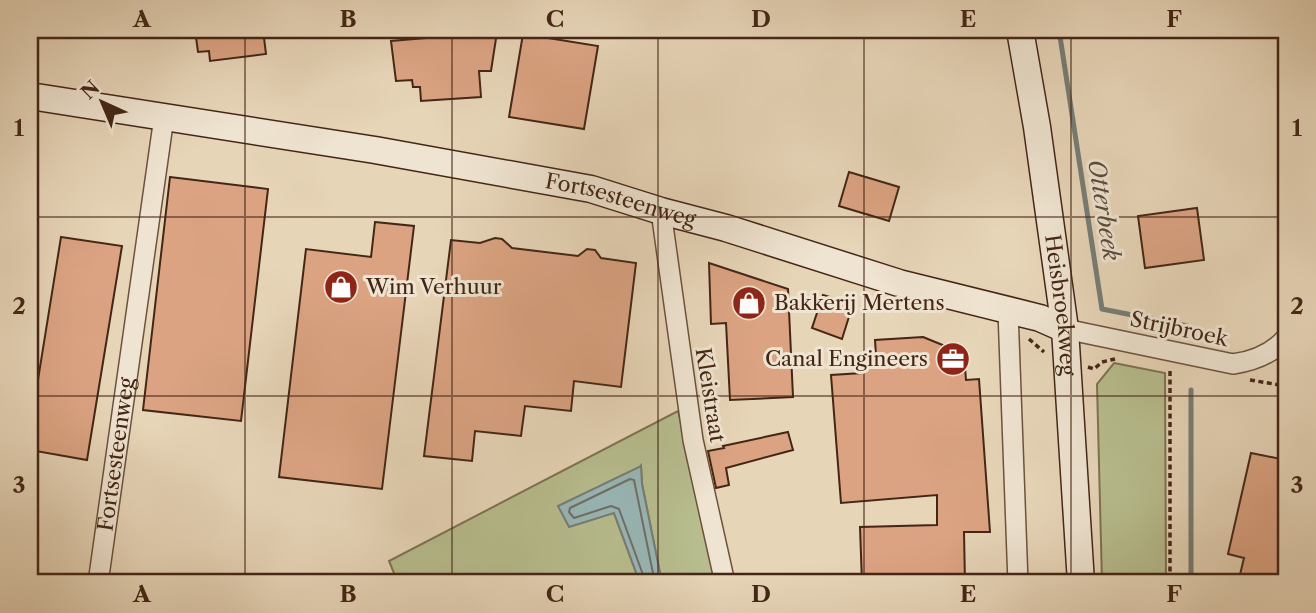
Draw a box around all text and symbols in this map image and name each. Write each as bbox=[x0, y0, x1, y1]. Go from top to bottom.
text: A bbox=[132, 5, 152, 33]
text: B bbox=[339, 5, 357, 33]
text: C bbox=[546, 5, 564, 33]
text: D bbox=[751, 5, 771, 33]
text: E bbox=[960, 5, 976, 33]
text: F bbox=[1166, 5, 1182, 33]
north arrow bbox=[66, 66, 136, 136]
text: N bbox=[77, 76, 104, 104]
text: 1 bbox=[14, 114, 25, 142]
text: 1 bbox=[1292, 114, 1303, 142]
water label: Otterbeek bbox=[1082, 157, 1126, 263]
street label: Fortsesteenweg bbox=[543, 168, 700, 232]
street label: Heisbroekweg bbox=[1040, 233, 1081, 377]
shop icon: Wim Verhuur bbox=[322, 268, 360, 306]
place label: Wim Verhuur bbox=[365, 274, 502, 299]
shop icon: Bakkerij Mertens bbox=[730, 284, 768, 322]
place label: Bakkerij Mertens bbox=[774, 290, 945, 315]
text: 2 bbox=[12, 292, 26, 320]
text: 2 bbox=[1290, 292, 1304, 320]
street label: Strijbroek bbox=[1128, 306, 1231, 351]
office icon: Canal Engineers bbox=[934, 340, 972, 378]
street label: Kleistraat bbox=[691, 346, 730, 445]
place label: Canal Engineers bbox=[765, 346, 928, 371]
street label: Fortsesteenweg bbox=[92, 375, 139, 533]
text: 3 bbox=[13, 471, 26, 499]
text: 3 bbox=[1291, 471, 1304, 499]
text: A bbox=[132, 580, 152, 608]
text: B bbox=[339, 580, 357, 608]
text: C bbox=[546, 580, 564, 608]
text: D bbox=[751, 580, 771, 608]
text: E bbox=[960, 580, 976, 608]
text: F bbox=[1166, 580, 1182, 608]

